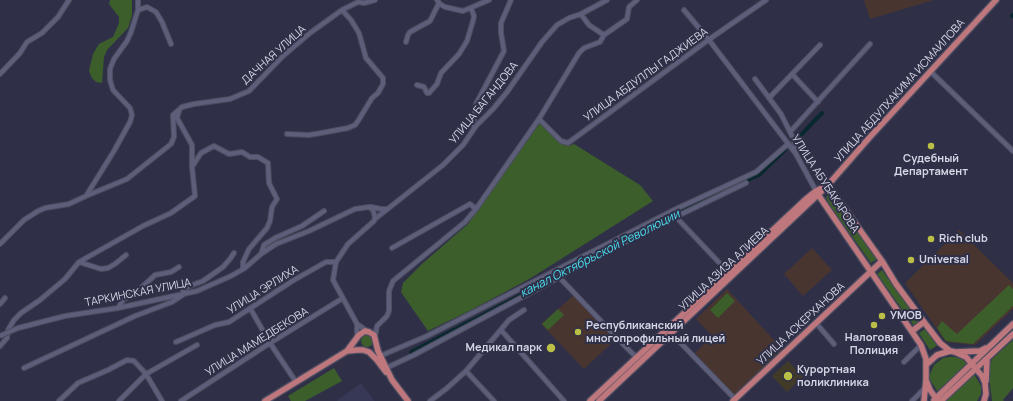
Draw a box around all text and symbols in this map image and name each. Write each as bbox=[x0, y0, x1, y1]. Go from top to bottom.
street label: УЛИЦА АБДУЛХАКИМА ИСМАИЛОВА bbox=[832, 17, 968, 165]
street label: ДАЧНАЯ УЛИЦА bbox=[239, 23, 309, 87]
street label: УЛИЦА АБДУЛЛЫ ГАДЖИЕВА bbox=[581, 25, 711, 125]
street label: УЛИЦА БАГАНДОВА bbox=[447, 59, 521, 147]
street label: УЛИЦА АБУБАКАРОВА bbox=[788, 133, 862, 235]
marker: Судебный Департамент bbox=[926, 141, 936, 151]
place label: Судебный Департамент bbox=[894, 152, 968, 178]
water label: канал Октябрьской Революции bbox=[518, 207, 682, 301]
street label: УЛИЦА АЗИЗА АЛИЕВА bbox=[677, 224, 771, 314]
place label: Rich club bbox=[939, 232, 988, 246]
marker: Rich club bbox=[926, 234, 936, 244]
place label: Universal bbox=[919, 253, 969, 267]
marker: Universal bbox=[906, 255, 916, 265]
street label: УЛИЦА ЭРЛИХА bbox=[225, 263, 301, 317]
street label: ТАРКИНСКАЯ УЛИЦА bbox=[84, 276, 192, 310]
street label: УЛИЦА АСКЕРХАНОВА bbox=[754, 280, 848, 368]
street label: УЛИЦА МАМЕДБЕКОВА bbox=[203, 305, 311, 379]
place label: УМОВ bbox=[890, 309, 922, 323]
marker: УМОВ bbox=[877, 311, 887, 321]
place label: Республиканский многопрофильный лицей bbox=[586, 319, 725, 345]
marker: Налоговая Полиция bbox=[869, 320, 879, 330]
marker: Республиканский многопрофильный лицей bbox=[573, 327, 583, 337]
place label: Налоговая Полиция bbox=[845, 331, 903, 357]
place label: Медикал парк bbox=[465, 341, 542, 355]
marker: Медикал парк bbox=[545, 342, 557, 354]
place label: Курортная поликлиника bbox=[797, 363, 869, 389]
marker: Курортная поликлиника bbox=[782, 370, 794, 382]

